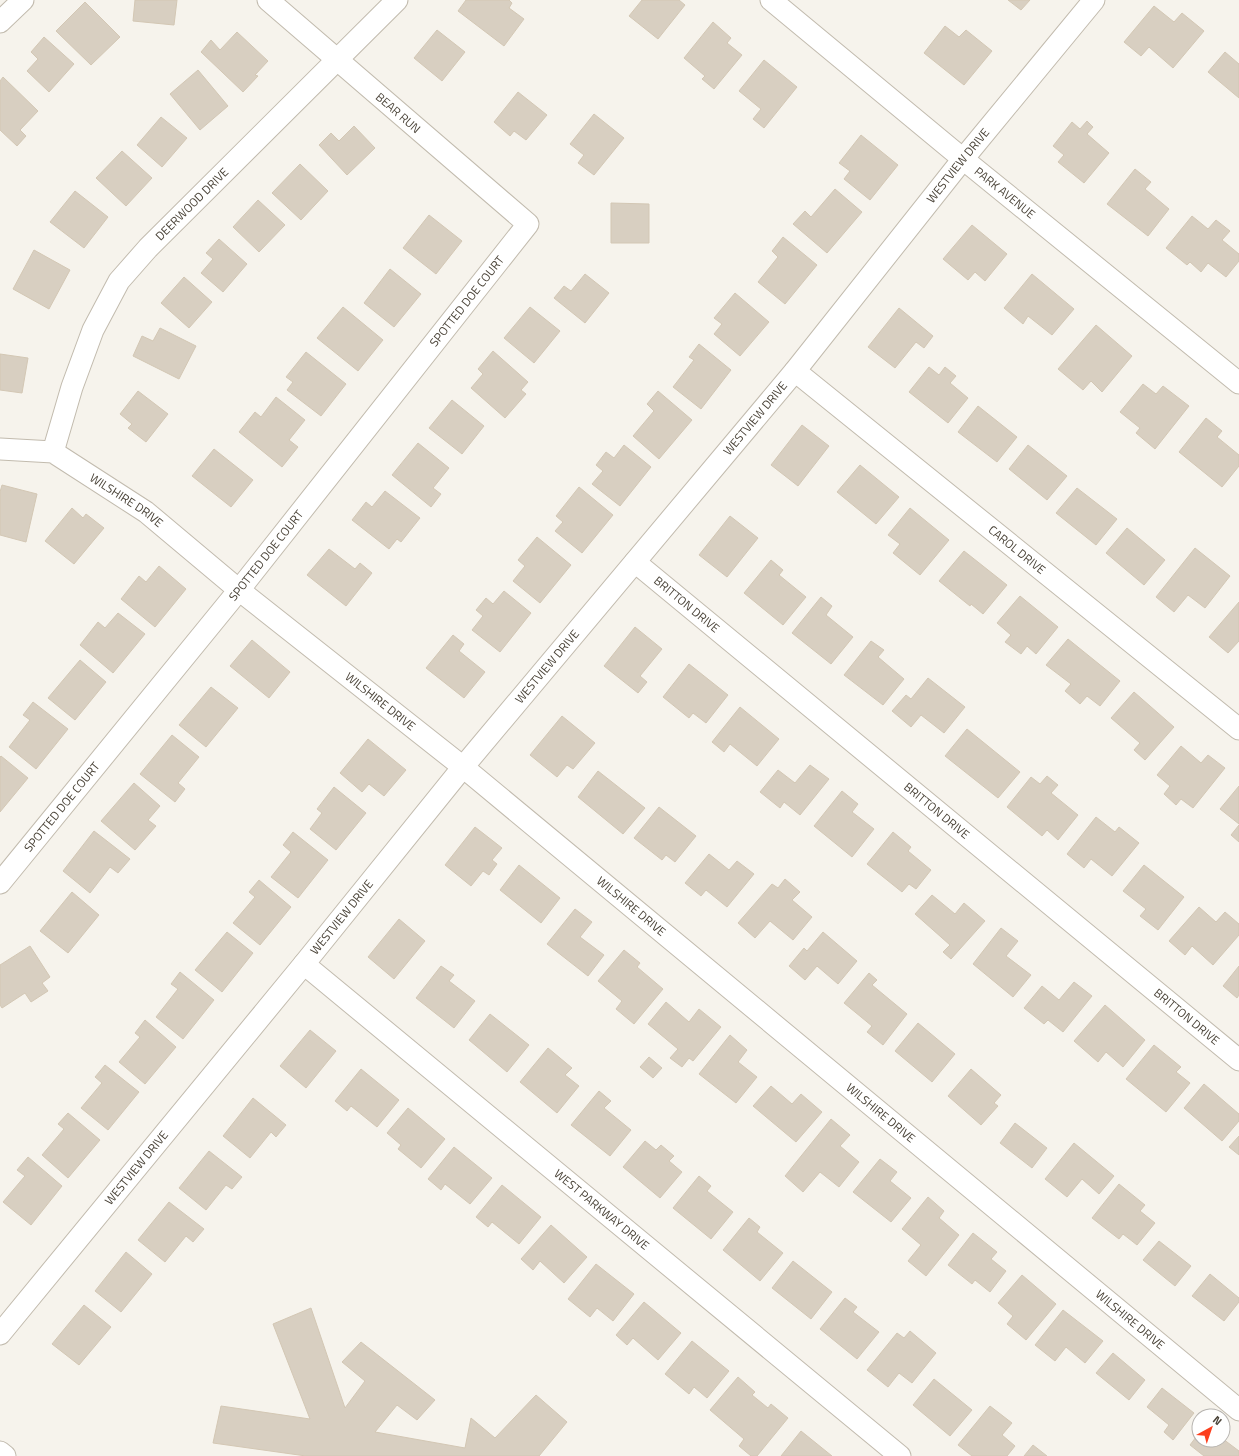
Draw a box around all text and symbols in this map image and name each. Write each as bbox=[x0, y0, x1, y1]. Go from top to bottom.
street label: BEAR RUN bbox=[372, 88, 425, 138]
street label: WESTVIEW DRIVE bbox=[922, 123, 994, 207]
street label: PARK AVENUE bbox=[970, 162, 1040, 223]
street label: DEERWOOD DRIVE bbox=[151, 163, 233, 245]
street label: SPOTTED DOE COURT bbox=[425, 251, 509, 351]
street label: WESTVIEW DRIVE bbox=[718, 377, 792, 459]
street label: WILSHIRE DRIVE bbox=[86, 468, 168, 532]
street label: SPOTTED DOE COURT bbox=[224, 505, 308, 605]
street label: CAROL DRIVE bbox=[984, 520, 1050, 579]
street label: BRITTON DRIVE bbox=[650, 571, 724, 637]
street label: WESTVIEW DRIVE bbox=[510, 625, 584, 708]
street label: WILSHIRE DRIVE bbox=[341, 667, 420, 735]
street label: SPOTTED DOE COURT bbox=[19, 757, 105, 856]
street label: BRITTON DRIVE bbox=[900, 777, 974, 844]
street label: WILSHIRE DRIVE bbox=[593, 871, 671, 941]
street label: WESTVIEW DRIVE bbox=[305, 875, 378, 959]
street label: BRITTON DRIVE bbox=[1150, 984, 1224, 1050]
street label: WILSHIRE DRIVE bbox=[842, 1078, 920, 1147]
street label: WESTVIEW DRIVE bbox=[100, 1126, 173, 1209]
street label: WEST PARKWAY DRIVE bbox=[550, 1164, 654, 1255]
street label: WILSHIRE DRIVE bbox=[1092, 1285, 1170, 1354]
north arrow bbox=[1191, 1408, 1231, 1448]
text: N bbox=[1209, 1412, 1225, 1429]

